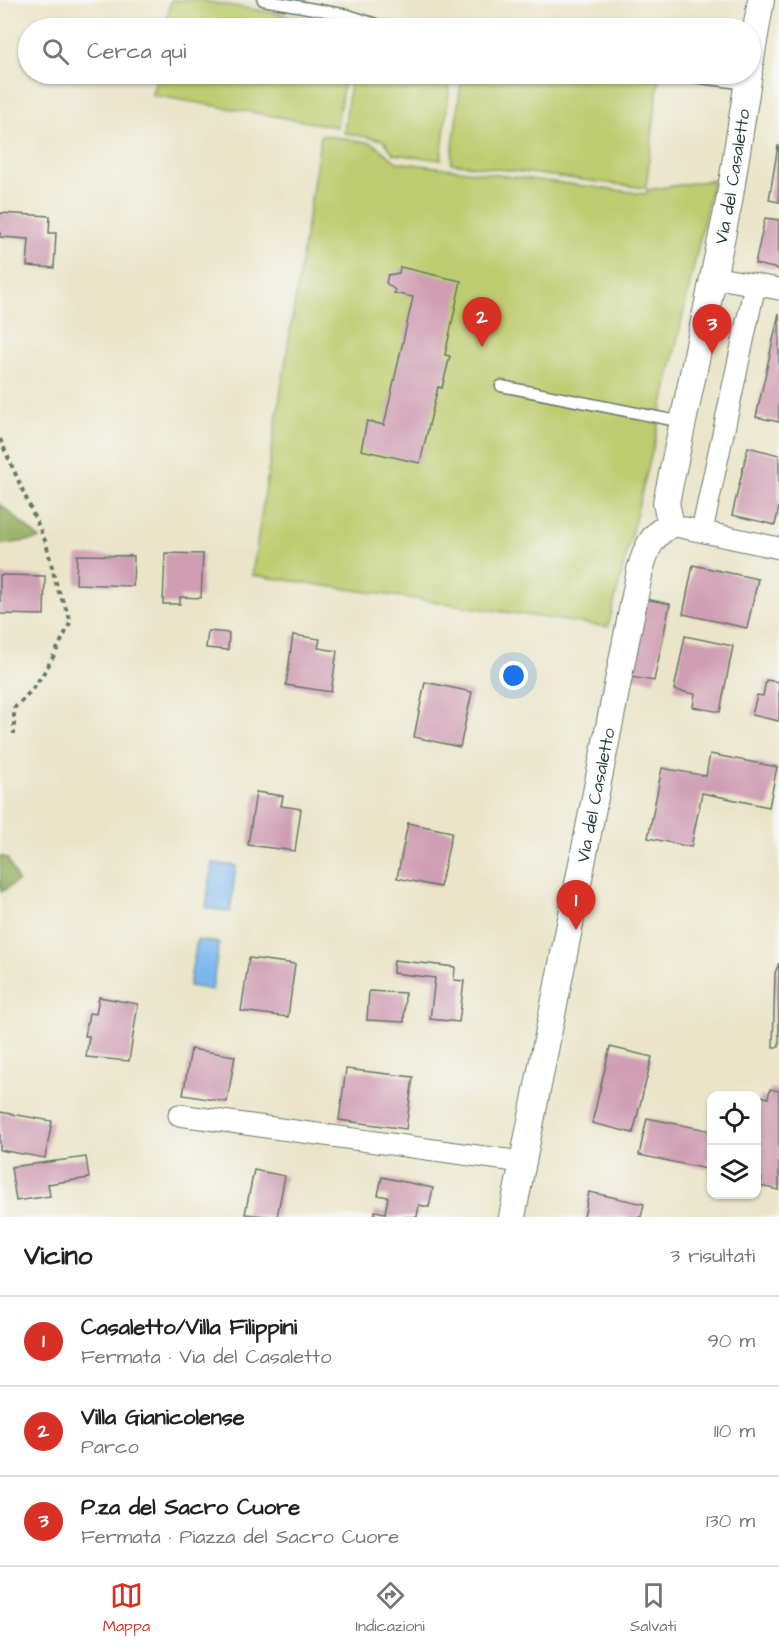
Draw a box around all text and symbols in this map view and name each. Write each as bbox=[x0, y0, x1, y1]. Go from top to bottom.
search box bbox=[18, 18, 761, 84]
icon: search bbox=[39, 35, 72, 68]
text: Cerca qui bbox=[87, 36, 186, 67]
street label: Via del Casaletto bbox=[708, 107, 756, 247]
pin: 2 bbox=[462, 298, 502, 347]
pin: 3 bbox=[692, 304, 732, 354]
your location bbox=[499, 661, 528, 690]
street label: Via del Casaletto bbox=[570, 726, 621, 865]
pin: 1 bbox=[556, 880, 596, 930]
map controls bbox=[707, 1091, 761, 1199]
button: locate bbox=[707, 1091, 761, 1145]
button: layers bbox=[707, 1145, 761, 1199]
text: Vicino bbox=[24, 1238, 92, 1274]
text: 3 risultati bbox=[670, 1242, 755, 1270]
text: Casaletto/Villa Filippini bbox=[81, 1312, 297, 1343]
text: 1 bbox=[42, 1327, 45, 1355]
text: 90 m bbox=[707, 1327, 755, 1355]
text: Fermata · Via del Casaletto bbox=[81, 1343, 331, 1371]
text: Villa Gianicolense bbox=[81, 1402, 245, 1433]
text: 2 bbox=[38, 1417, 49, 1445]
text: 110 m bbox=[714, 1417, 755, 1445]
text: Parco bbox=[81, 1433, 139, 1461]
text: P.za del Sacro Cuore bbox=[81, 1492, 300, 1523]
text: 3 bbox=[38, 1507, 49, 1535]
text: 130 m bbox=[706, 1507, 755, 1535]
text: Fermata · Piazza del Sacro Cuore bbox=[81, 1523, 399, 1551]
tab: Mappa bbox=[103, 1579, 150, 1637]
tab: Indicazioni bbox=[355, 1579, 425, 1637]
tab: Salvati bbox=[630, 1579, 676, 1637]

